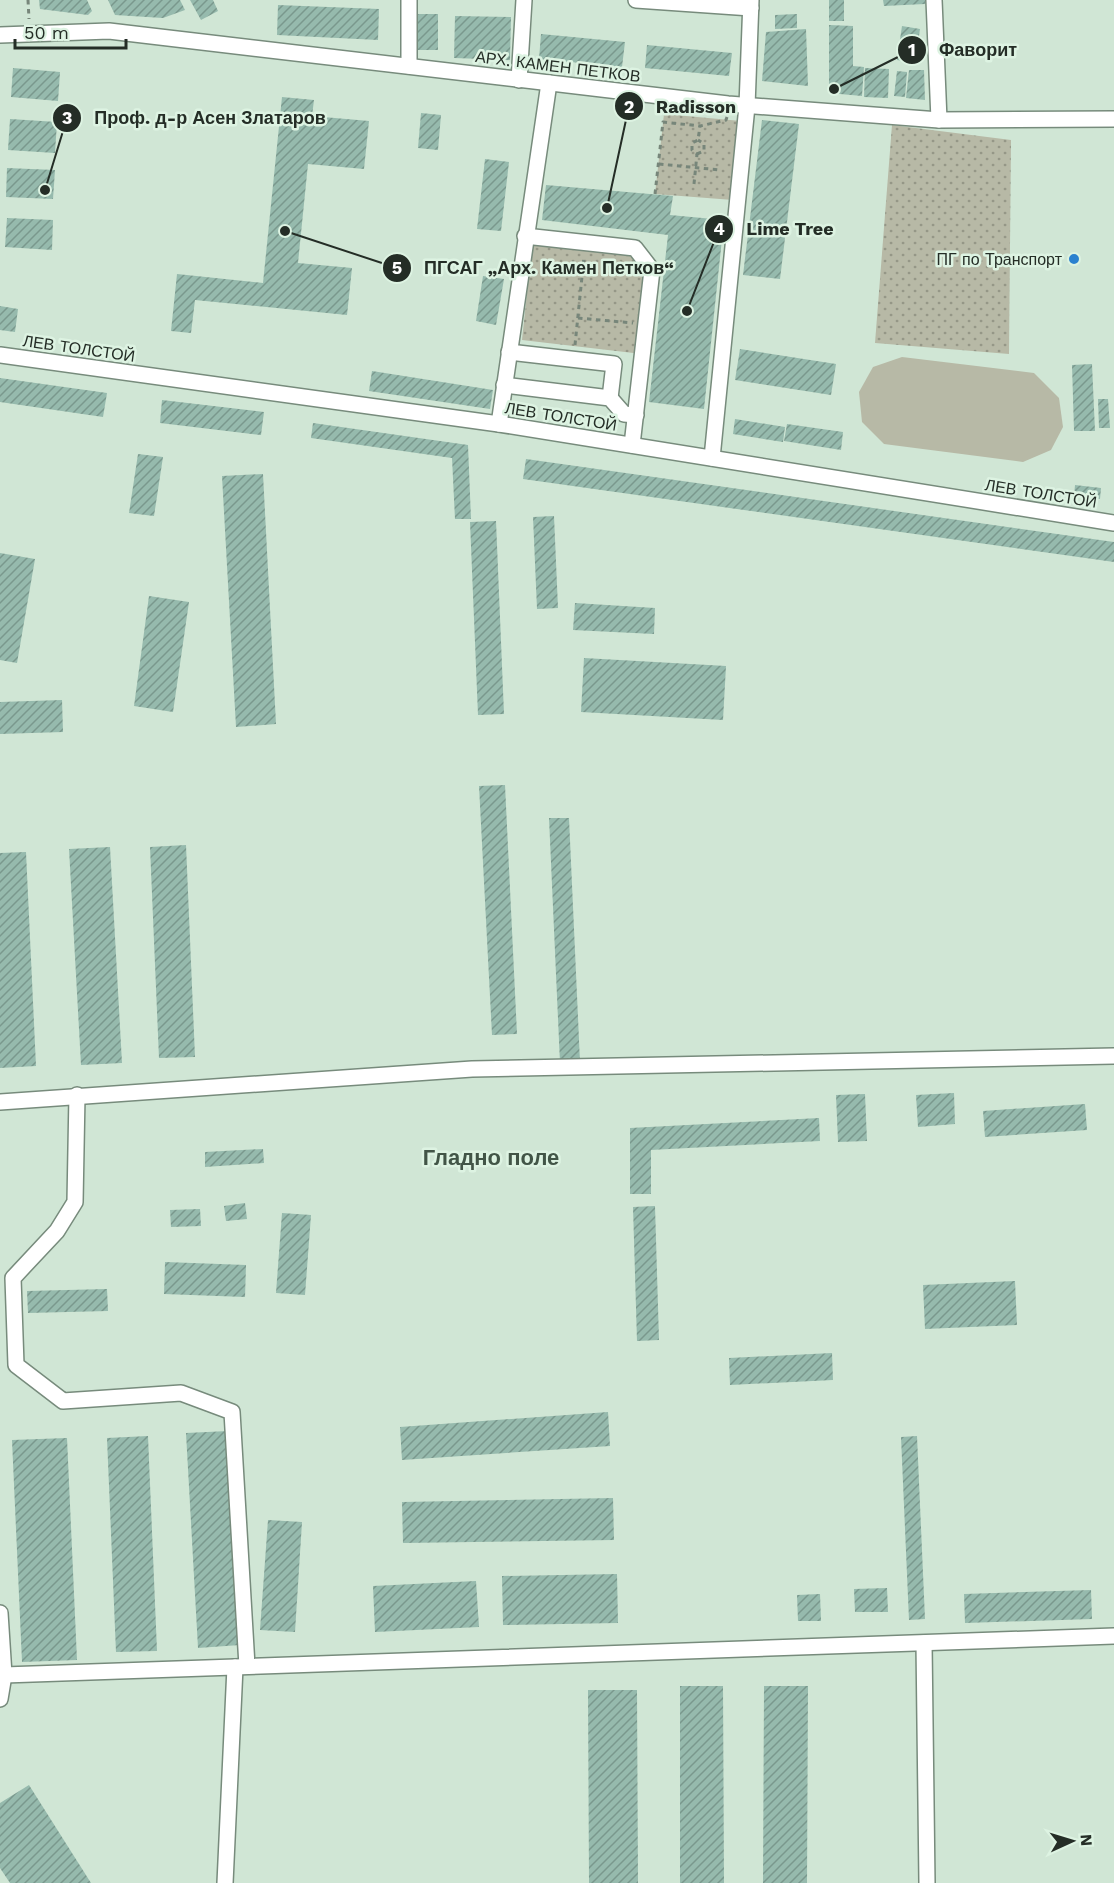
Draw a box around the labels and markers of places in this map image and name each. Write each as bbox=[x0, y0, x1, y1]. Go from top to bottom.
callout: Фаворит bbox=[897, 32, 1029, 68]
callout: Radisson bbox=[614, 88, 748, 124]
callout: Проф. д-р Асен Златаров bbox=[52, 100, 338, 136]
callout: Lime Tree bbox=[704, 211, 846, 247]
callout: ПГСАГ „Арх. Камен Петков“ bbox=[382, 250, 686, 286]
place label: ПГ по Транспорт bbox=[936, 250, 1063, 269]
marker: ПГ по Транспорт bbox=[1067, 252, 1081, 266]

